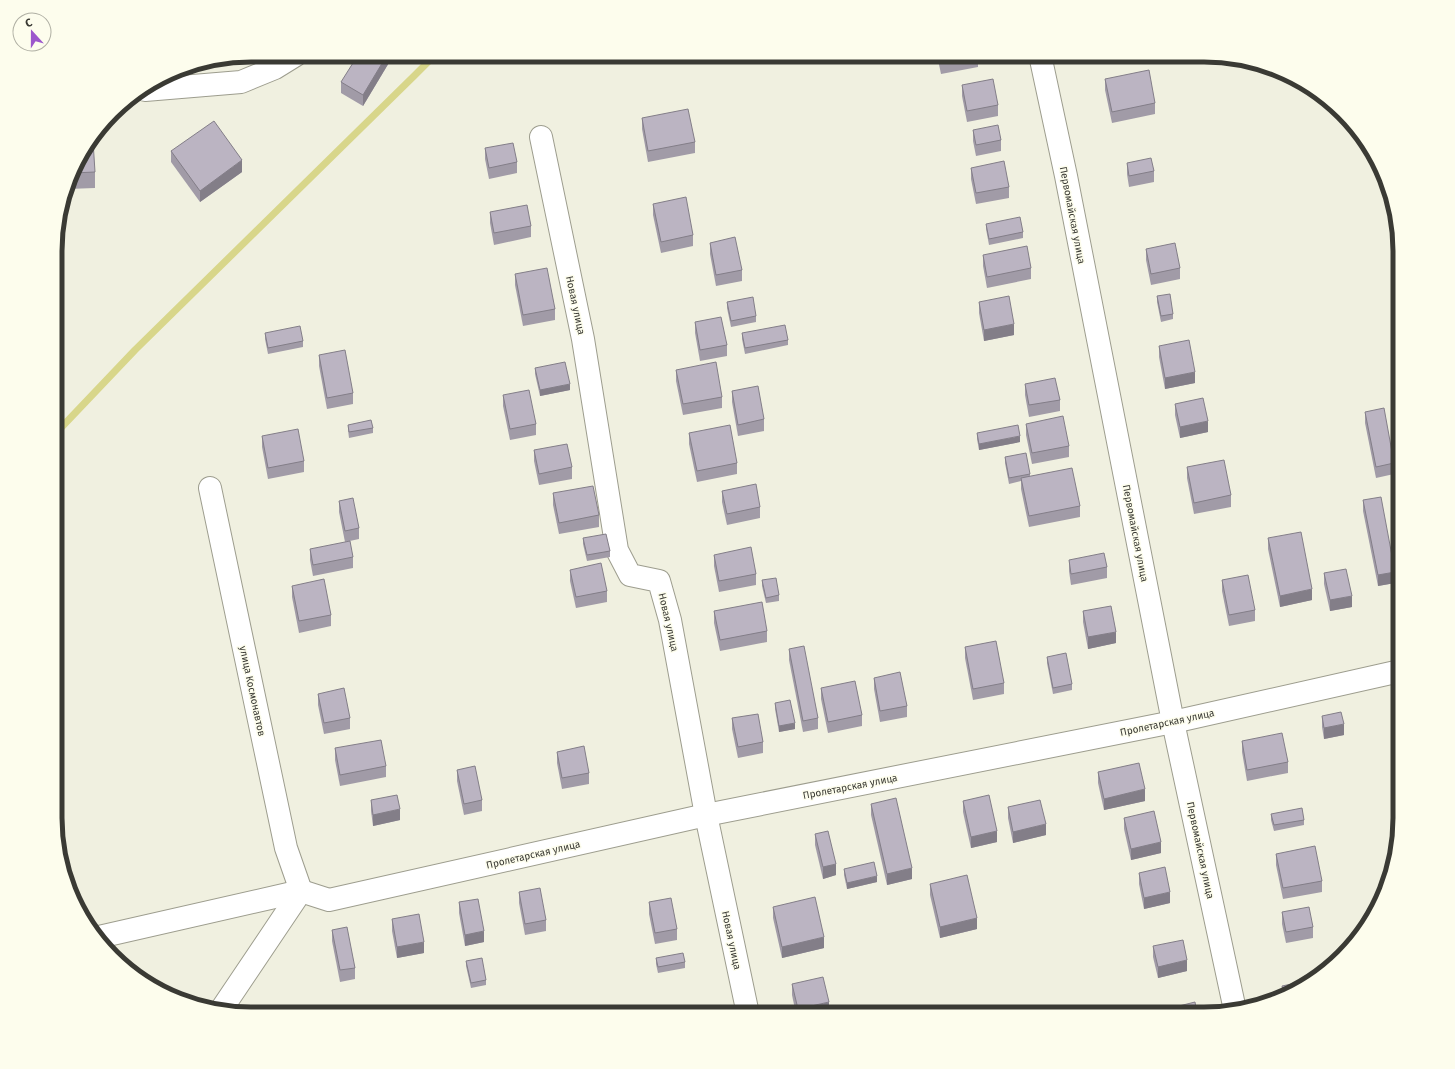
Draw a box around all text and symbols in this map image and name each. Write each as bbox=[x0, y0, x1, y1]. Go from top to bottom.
north arrow bbox=[12, 12, 52, 52]
text: С bbox=[23, 16, 35, 30]
street label: Первомайская улица bbox=[1057, 165, 1087, 265]
street label: Новая улица bbox=[563, 275, 587, 336]
street label: Первомайская улица bbox=[1120, 483, 1150, 583]
street label: Новая улица bbox=[655, 592, 681, 653]
street label: улица Космонавтов bbox=[237, 645, 268, 738]
street label: Пролетарская улица bbox=[1119, 707, 1215, 739]
street label: Пролетарская улица bbox=[802, 772, 899, 802]
street label: Первомайская улица bbox=[1184, 801, 1216, 900]
street label: Пролетарская улица bbox=[485, 838, 581, 872]
street label: Новая улица bbox=[719, 910, 743, 971]

